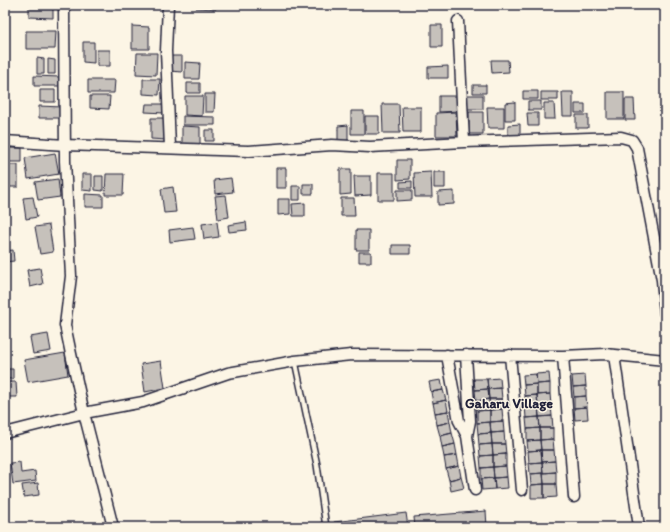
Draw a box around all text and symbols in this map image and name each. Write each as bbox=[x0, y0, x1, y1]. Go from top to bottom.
district label: Gaharu Village bbox=[465, 395, 553, 412]

